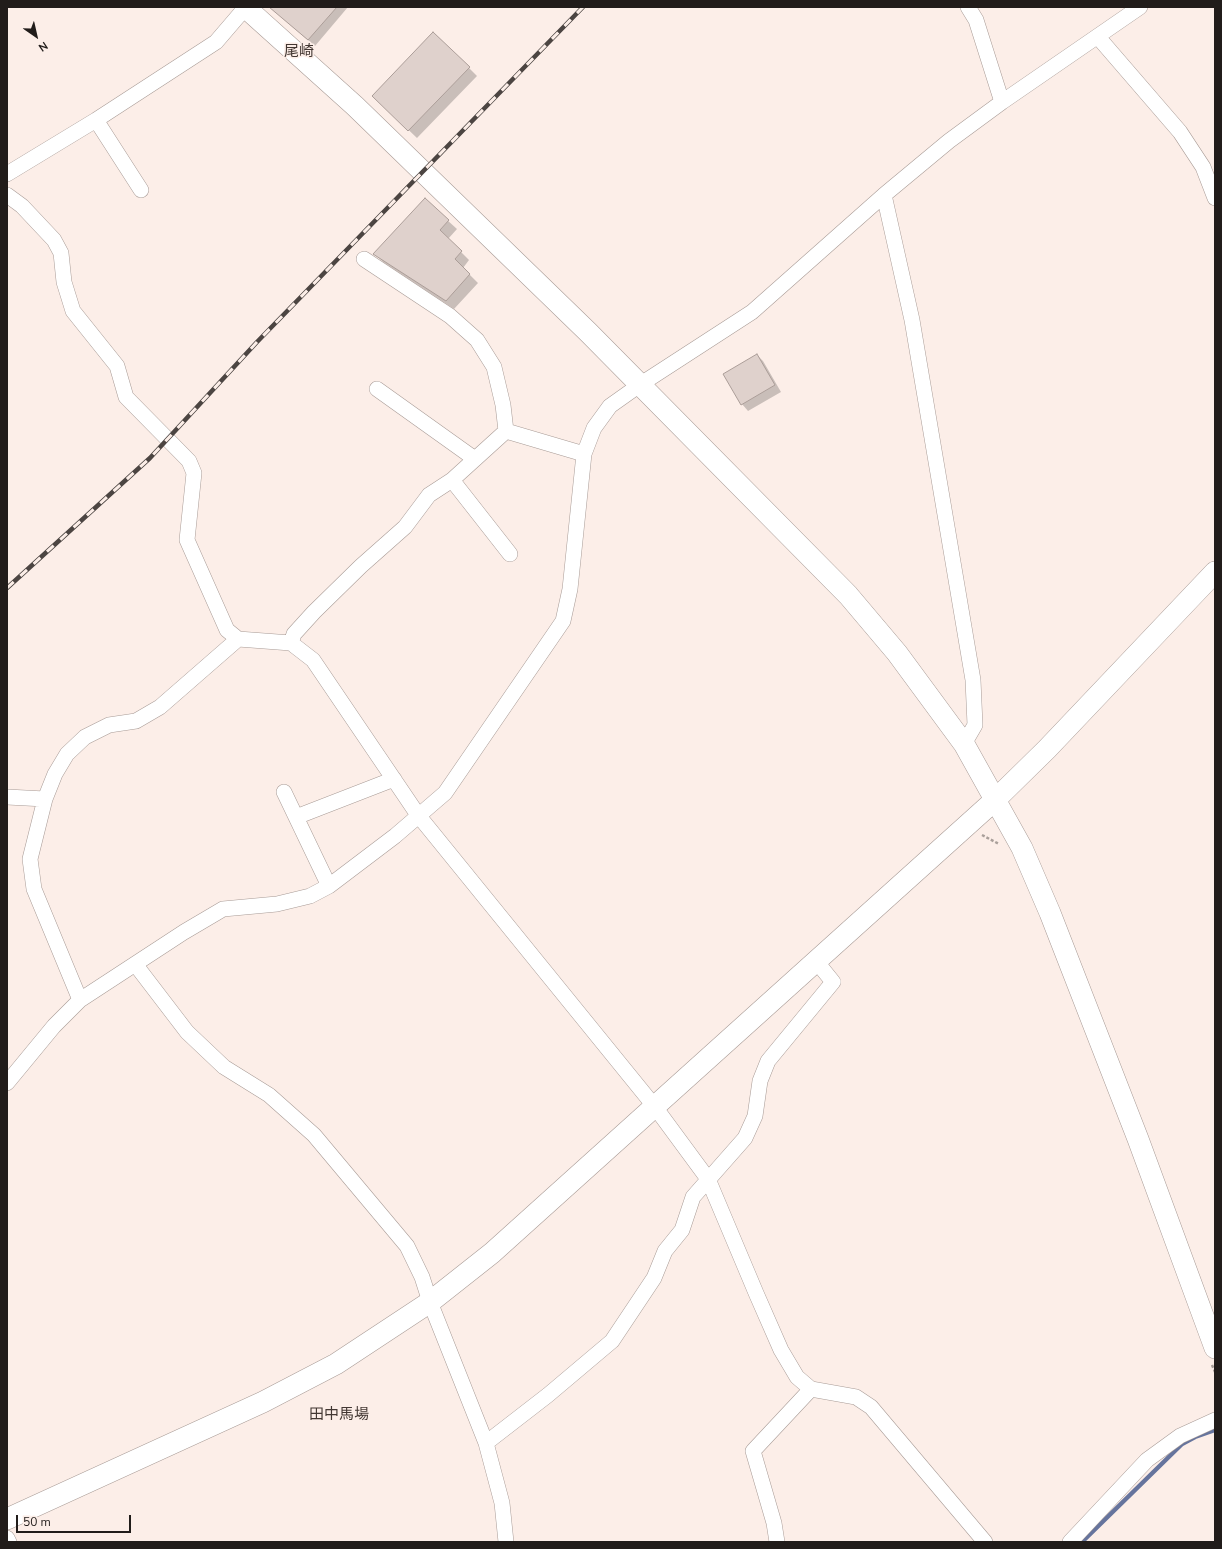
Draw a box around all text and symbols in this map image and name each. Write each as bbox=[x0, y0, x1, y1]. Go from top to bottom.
north arrow bbox=[16, 16, 56, 56]
text: N bbox=[35, 38, 51, 55]
district label: 尾崎 bbox=[284, 43, 314, 61]
district label: 田中馬場 bbox=[309, 1406, 369, 1424]
scale bar bbox=[18, 1507, 133, 1533]
text: 50 m bbox=[23, 1514, 51, 1530]

